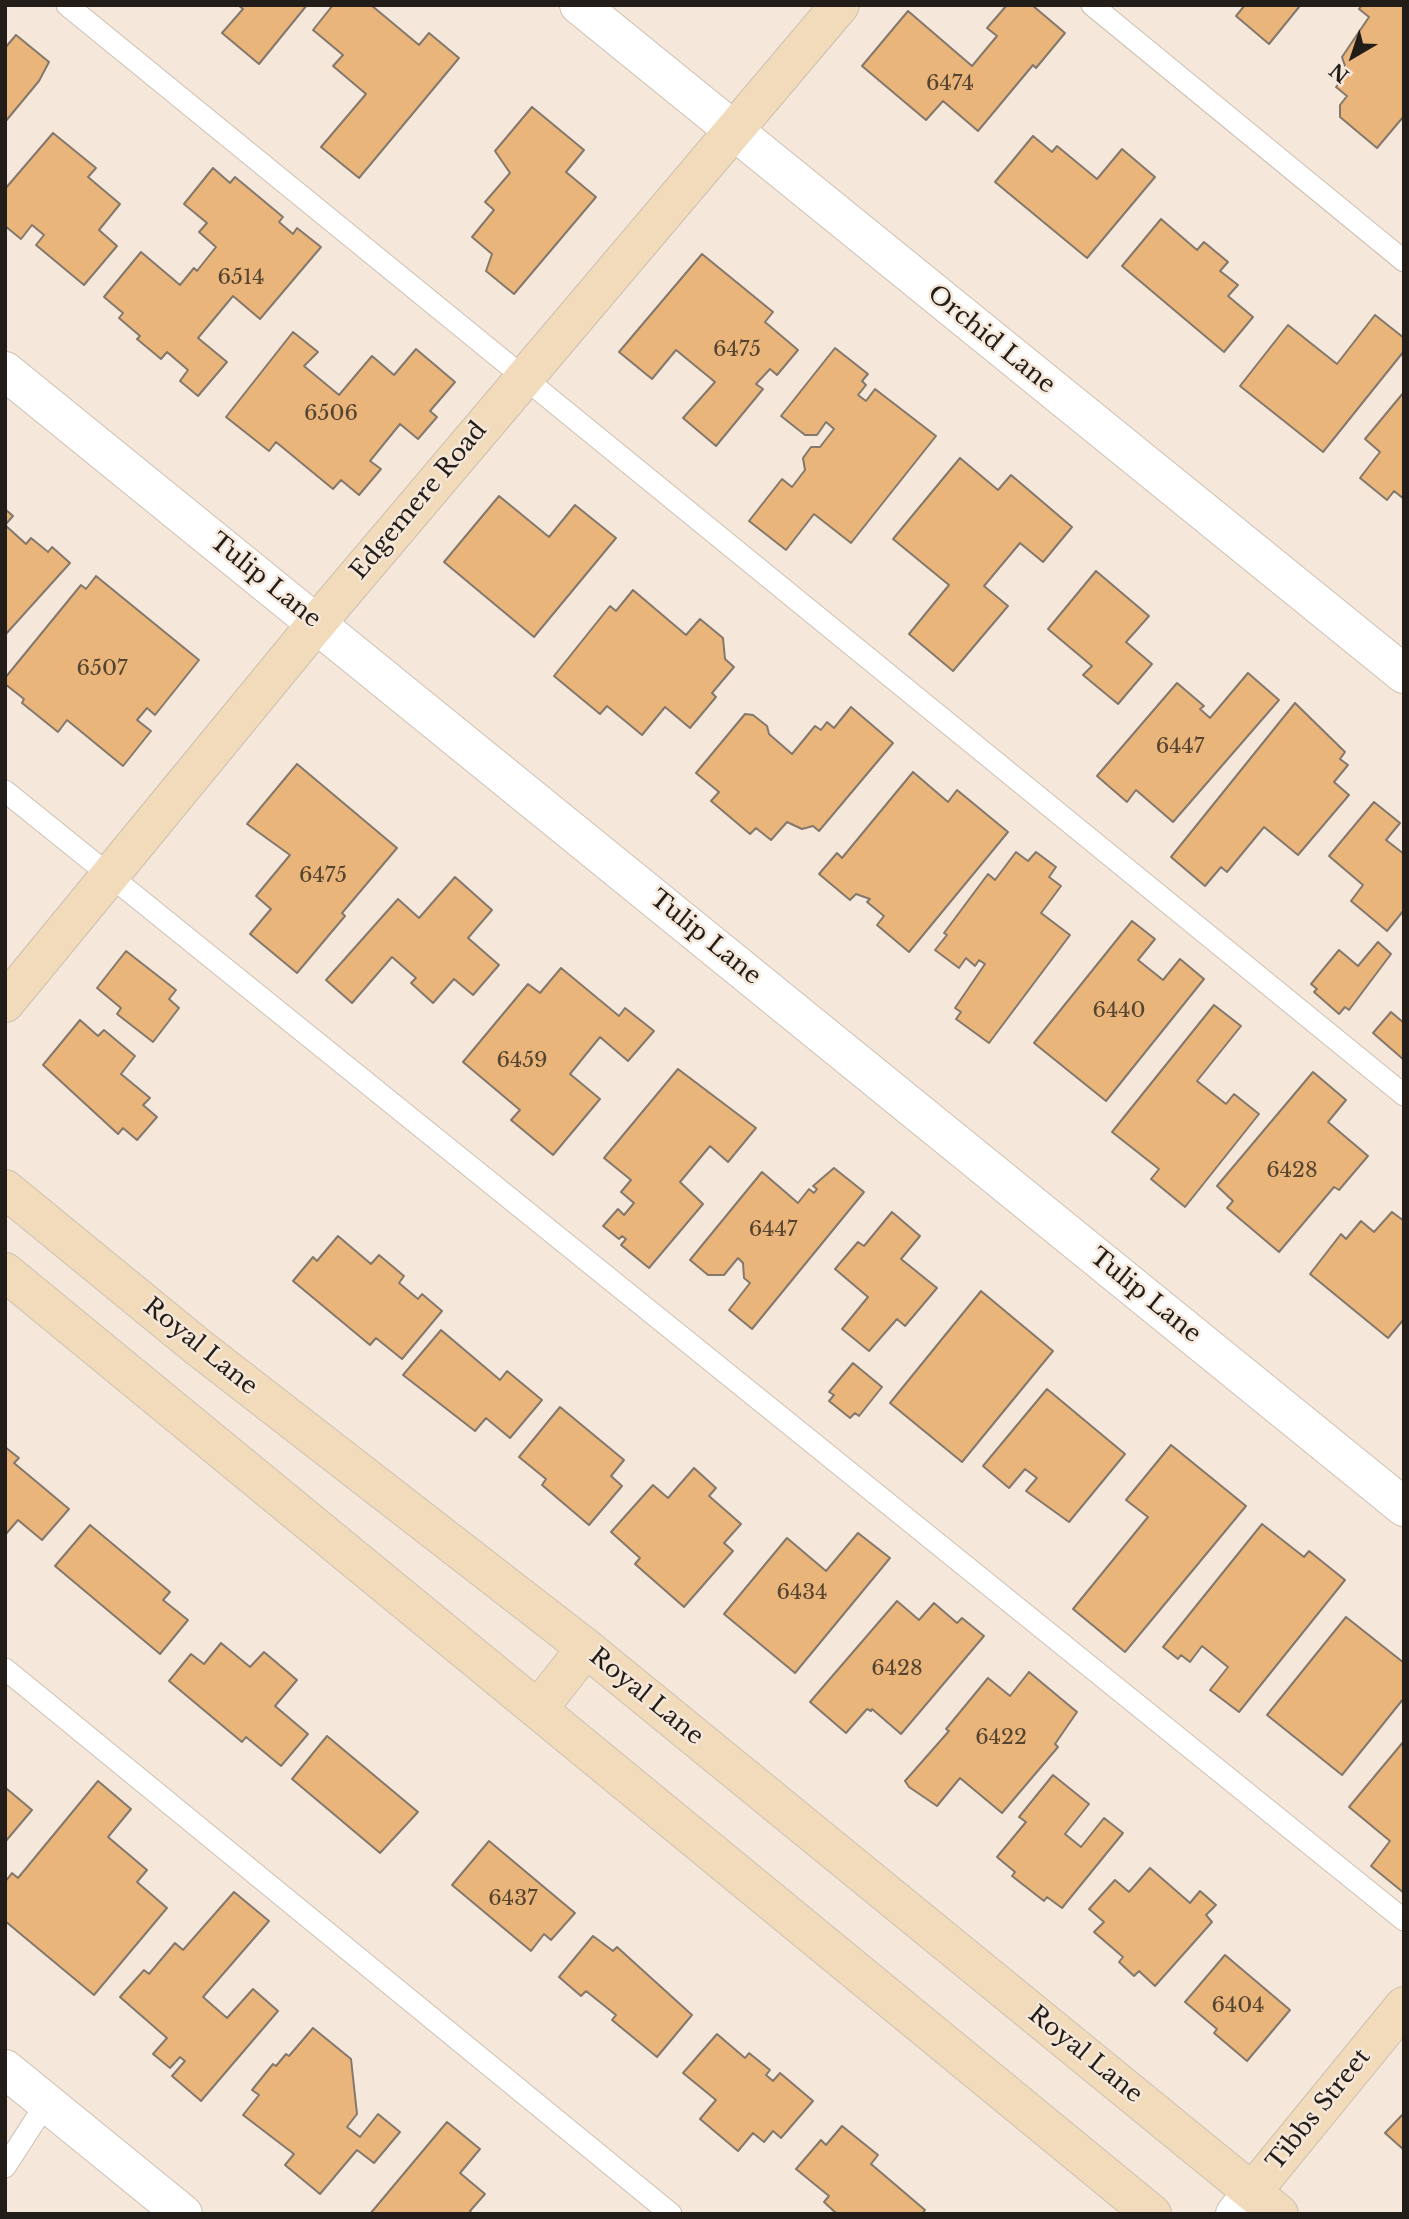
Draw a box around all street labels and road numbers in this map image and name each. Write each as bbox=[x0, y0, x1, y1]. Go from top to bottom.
street label: Orchid Lane bbox=[921, 280, 1061, 400]
street label: Edgemere Road bbox=[345, 416, 493, 586]
street label: Tulip Lane bbox=[204, 528, 326, 634]
street label: Tulip Lane bbox=[644, 885, 766, 991]
street label: Tulip Lane bbox=[1084, 1243, 1206, 1349]
street label: Royal Lane bbox=[137, 1292, 263, 1402]
street label: Royal Lane bbox=[583, 1642, 709, 1752]
street label: Royal Lane bbox=[1022, 2000, 1148, 2110]
street label: Tibbs Street bbox=[1261, 2043, 1377, 2177]

